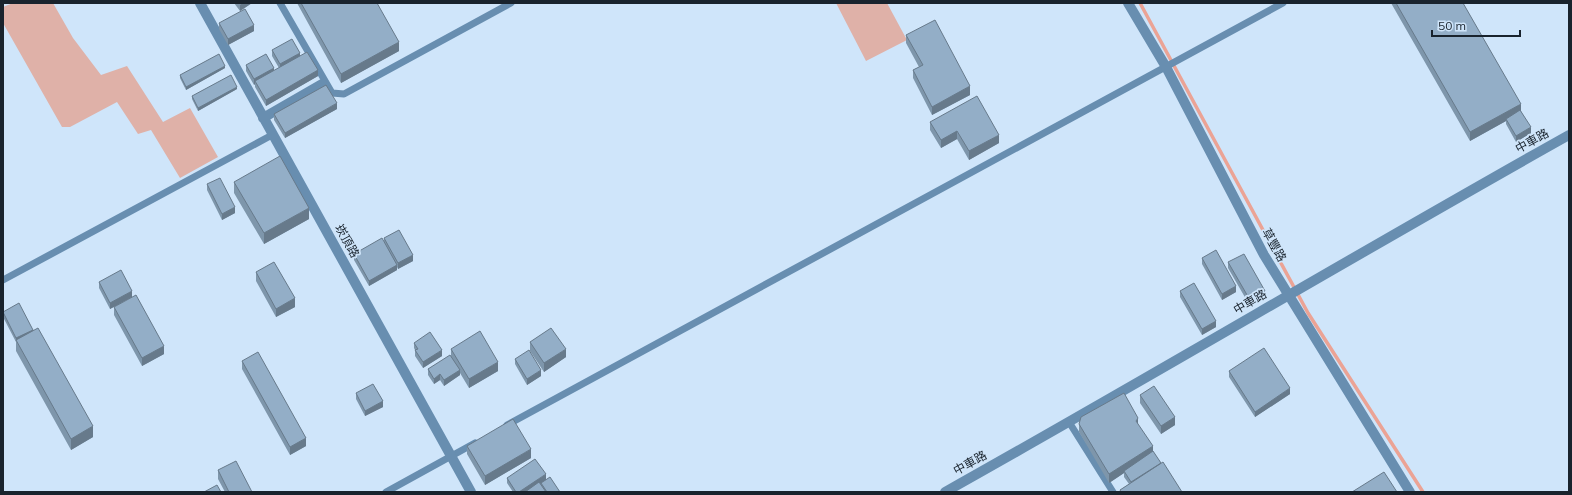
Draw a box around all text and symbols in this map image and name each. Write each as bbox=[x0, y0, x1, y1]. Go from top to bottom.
scale bar bbox=[1432, 12, 1520, 38]
text: 50 m bbox=[1438, 18, 1466, 33]
street label: 中車路 bbox=[1512, 125, 1551, 156]
street label: 崁頂路 bbox=[332, 221, 363, 260]
street label: 草豐路 bbox=[1259, 225, 1290, 264]
street label: 中車路 bbox=[1230, 286, 1269, 317]
street label: 中車路 bbox=[950, 447, 989, 478]

